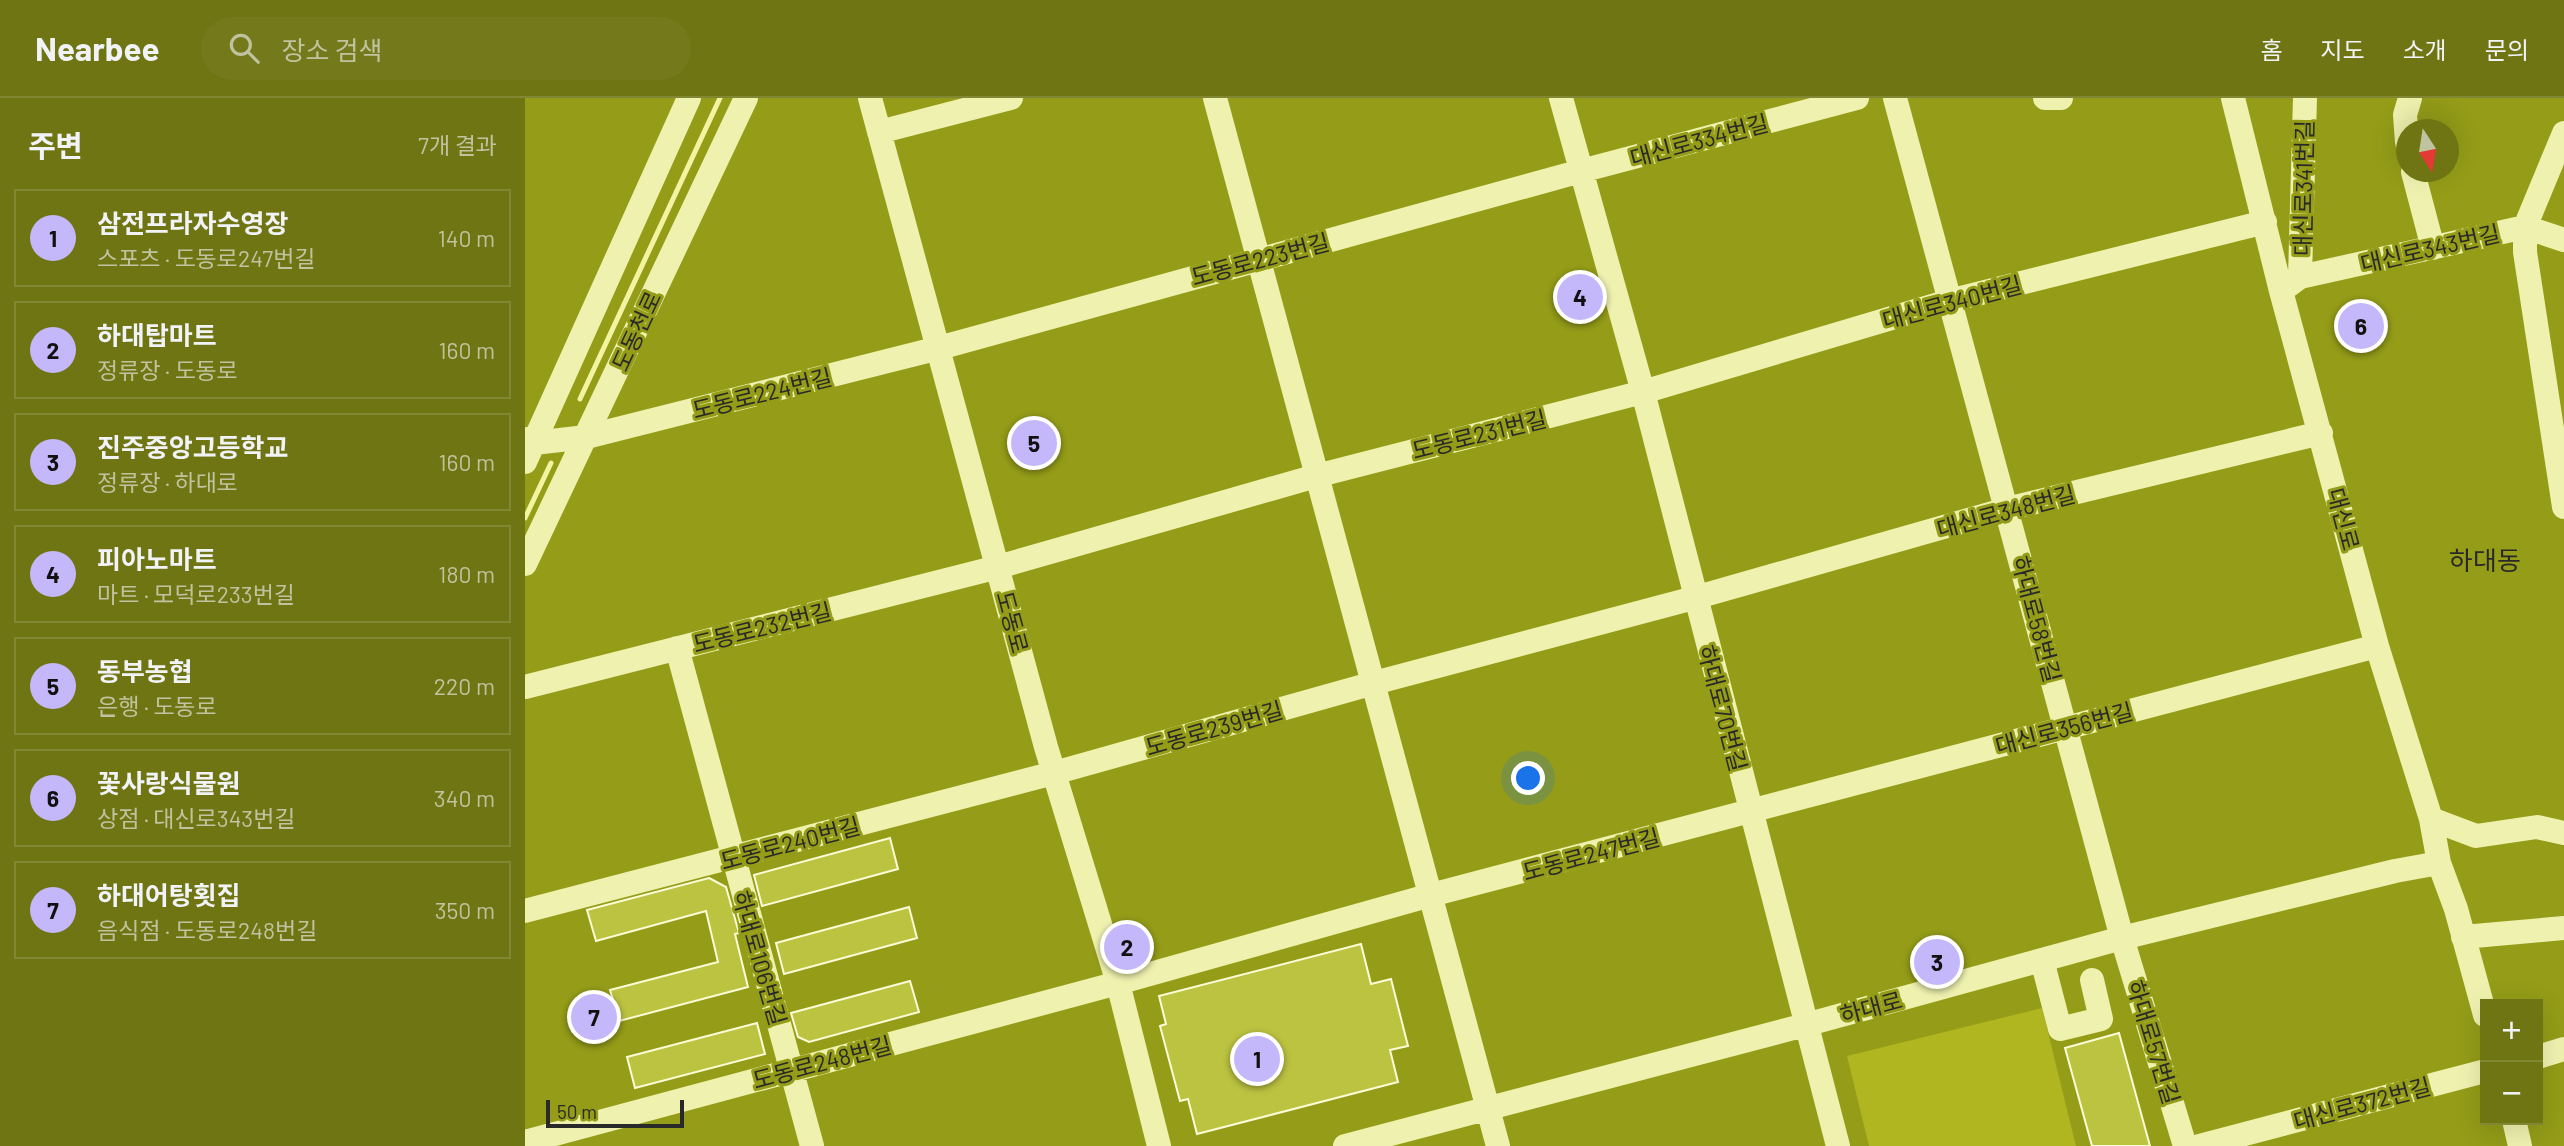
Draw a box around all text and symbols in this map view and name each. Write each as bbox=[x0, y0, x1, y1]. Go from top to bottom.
search box bbox=[201, 17, 691, 80]
text: Nearbee bbox=[35, 28, 159, 68]
icon: search bbox=[225, 29, 263, 67]
text: 장소 검색 bbox=[281, 34, 382, 65]
text: 홈 bbox=[2260, 35, 2282, 64]
text: 지도 bbox=[2320, 35, 2365, 64]
text: 소개 bbox=[2403, 35, 2447, 64]
text: 문의 bbox=[2485, 35, 2529, 64]
street label: 대신로334번길 bbox=[1627, 108, 1771, 172]
north arrow bbox=[2396, 119, 2459, 182]
street label: 대신로341번길 bbox=[2288, 120, 2318, 256]
text: 주변 bbox=[28, 127, 83, 163]
text: 7개 결과 bbox=[418, 131, 497, 159]
text: 삼전프라자수영장 bbox=[97, 207, 288, 238]
street label: 대신로343번길 bbox=[2358, 218, 2502, 278]
text: 1 bbox=[49, 224, 57, 252]
text: 140 m bbox=[438, 224, 495, 252]
street label: 도동로223번길 bbox=[1188, 227, 1332, 291]
text: 스포츠 · 도동로247번길 bbox=[97, 244, 316, 272]
street label: 대신로340번길 bbox=[1879, 270, 2025, 334]
pin: 4 bbox=[1557, 271, 1603, 323]
street label: 도동천로 bbox=[605, 287, 667, 375]
pin: 6 bbox=[2338, 300, 2384, 352]
text: 하대탑마트 bbox=[97, 319, 217, 350]
text: 2 bbox=[47, 336, 59, 364]
text: 160 m bbox=[438, 336, 495, 364]
text: 정류장 · 도동로 bbox=[97, 356, 238, 384]
street label: 도동로224번길 bbox=[689, 362, 835, 424]
street label: 도동로231번길 bbox=[1409, 404, 1549, 464]
pin: 5 bbox=[1011, 417, 1057, 469]
text: 진주중앙고등학교 bbox=[97, 431, 288, 462]
text: 3 bbox=[47, 448, 59, 476]
text: 160 m bbox=[438, 448, 495, 476]
text: 정류장 · 하대로 bbox=[97, 468, 238, 496]
street label: 대신로348번길 bbox=[1934, 479, 2078, 543]
street label: 대신로 bbox=[2322, 485, 2366, 553]
text: 피아노마트 bbox=[97, 543, 217, 574]
district label: 하대동 bbox=[2449, 544, 2521, 575]
street label: 하대로58번길 bbox=[2007, 553, 2067, 685]
text: 4 bbox=[46, 560, 60, 588]
text: 180 m bbox=[438, 560, 495, 588]
text: 마트 · 모덕로233번길 bbox=[97, 580, 295, 608]
street label: 도동로 bbox=[991, 588, 1035, 656]
street label: 도동로232번길 bbox=[690, 596, 834, 658]
street label: 하대로70번길 bbox=[1693, 642, 1753, 774]
text: 동부농협 bbox=[97, 655, 193, 686]
text: 5 bbox=[47, 672, 59, 700]
text: 220 m bbox=[434, 672, 495, 700]
text: 은행 · 도동로 bbox=[97, 692, 217, 720]
street label: 도동로239번길 bbox=[1142, 695, 1286, 761]
street label: 대신로356번길 bbox=[1992, 696, 2136, 760]
your location bbox=[1511, 761, 1545, 795]
text: 꽃사랑식물원 bbox=[97, 767, 241, 798]
text: 6 bbox=[47, 784, 59, 812]
text: 340 m bbox=[434, 784, 495, 812]
text: 상점 · 대신로343번길 bbox=[97, 804, 296, 832]
street label: 도동로240번길 bbox=[717, 811, 863, 875]
street label: 도동로247번길 bbox=[1519, 822, 1663, 886]
text: 하대어탕횟집 bbox=[97, 879, 241, 910]
street label: 하대로106번길 bbox=[727, 887, 793, 1029]
text: 7 bbox=[47, 896, 59, 924]
text: 350 m bbox=[435, 896, 495, 924]
text: 음식점 · 도동로248번길 bbox=[97, 916, 317, 944]
pin: 2 bbox=[1104, 921, 1150, 973]
pin: 3 bbox=[1914, 936, 1960, 988]
street label: 하대로57번길 bbox=[2122, 976, 2186, 1108]
street label: 하대로 bbox=[1837, 985, 1905, 1029]
pin: 7 bbox=[571, 991, 617, 1043]
map controls bbox=[2480, 999, 2543, 1125]
button: + bbox=[2480, 999, 2543, 1062]
street label: 도동로248번길 bbox=[749, 1030, 895, 1094]
pin: 1 bbox=[1234, 1033, 1280, 1085]
button: − bbox=[2480, 1062, 2543, 1125]
street label: 대신로372번길 bbox=[2290, 1071, 2434, 1135]
scale bar bbox=[546, 1097, 684, 1129]
text: 50 m bbox=[557, 1100, 597, 1123]

